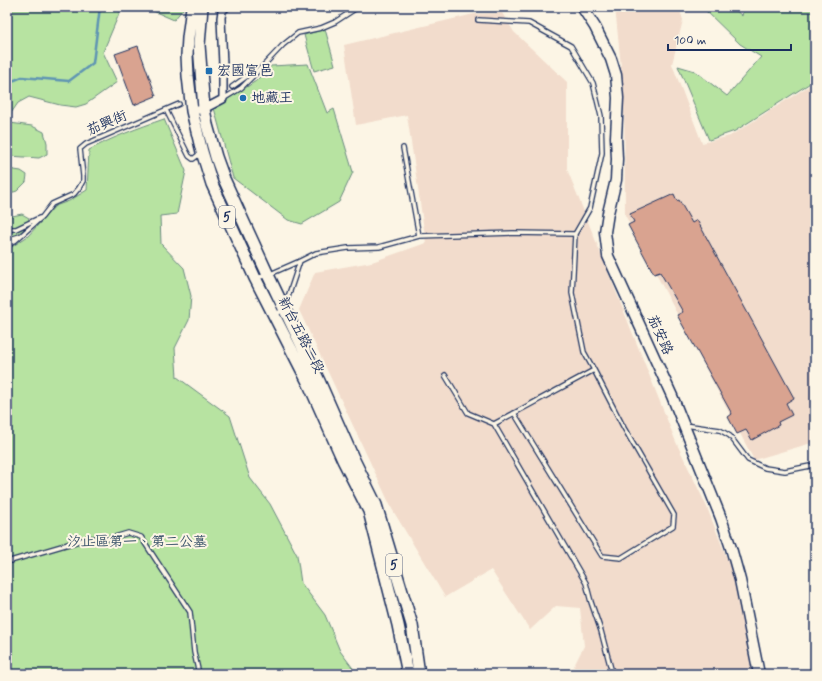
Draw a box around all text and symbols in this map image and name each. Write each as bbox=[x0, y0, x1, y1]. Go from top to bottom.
scale bar bbox=[668, 26, 791, 52]
text: 100 m bbox=[674, 33, 706, 49]
place label: 宏國富邑 bbox=[217, 62, 273, 80]
marker: 宏國富邑 bbox=[204, 66, 214, 76]
place label: 地藏王 bbox=[251, 89, 293, 107]
marker: 地藏王 bbox=[238, 93, 248, 103]
street label: 茄興街 bbox=[84, 107, 130, 139]
road number: 5 bbox=[219, 206, 235, 228]
street label: 新台五路二段 bbox=[274, 293, 328, 377]
street label: 茄安路 bbox=[643, 312, 677, 358]
park label: 汐止區第一、第二公墓 bbox=[67, 533, 207, 551]
road number: 5 bbox=[386, 554, 402, 576]

